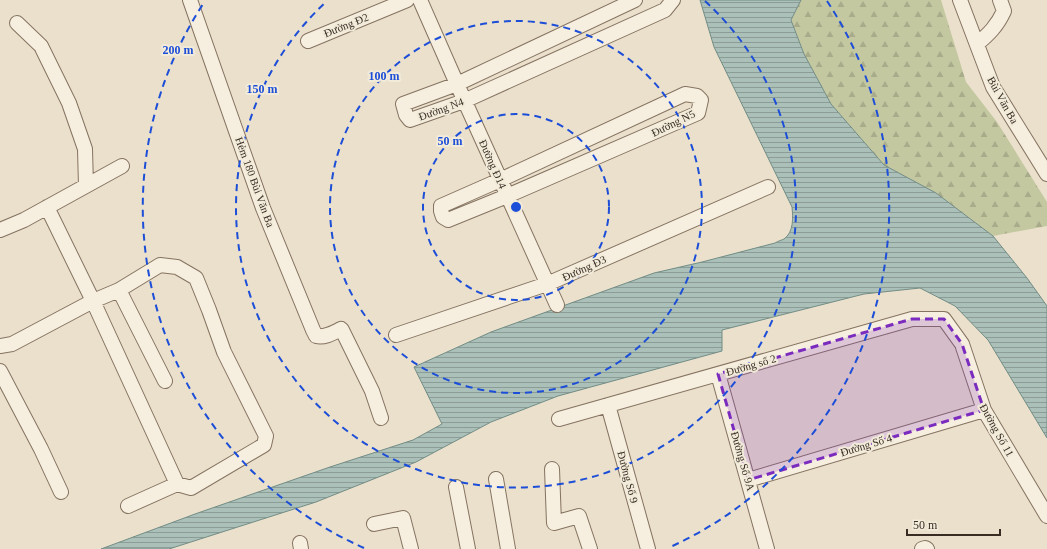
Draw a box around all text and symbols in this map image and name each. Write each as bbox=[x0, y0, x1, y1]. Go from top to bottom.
street label: Đường Đ2 bbox=[322, 11, 370, 39]
text: 200 m bbox=[163, 43, 194, 57]
text: 100 m bbox=[369, 69, 400, 83]
street label: Bùi Văn Ba bbox=[985, 74, 1021, 126]
text: 150 m bbox=[247, 82, 278, 96]
street label: Đường N4 bbox=[417, 95, 466, 123]
street label: Đường N5 bbox=[649, 107, 697, 139]
text: 50 m bbox=[438, 134, 463, 148]
street label: Hẻm 180 Bùi Văn Ba bbox=[233, 135, 277, 229]
street label: Đường Đ14 bbox=[477, 138, 509, 191]
centre of rings bbox=[509, 200, 523, 214]
street label: Đường Đ3 bbox=[560, 253, 608, 283]
street label: Đường số 2 bbox=[725, 352, 777, 378]
street label: Đường Số 11 bbox=[978, 402, 1016, 458]
street label: Đường Số 9A bbox=[729, 430, 757, 492]
street label: Đường Số 4 bbox=[839, 431, 894, 459]
street label: Đường Số 9 bbox=[615, 450, 641, 505]
scale bar bbox=[907, 511, 1000, 537]
text: 50 m bbox=[913, 518, 938, 532]

